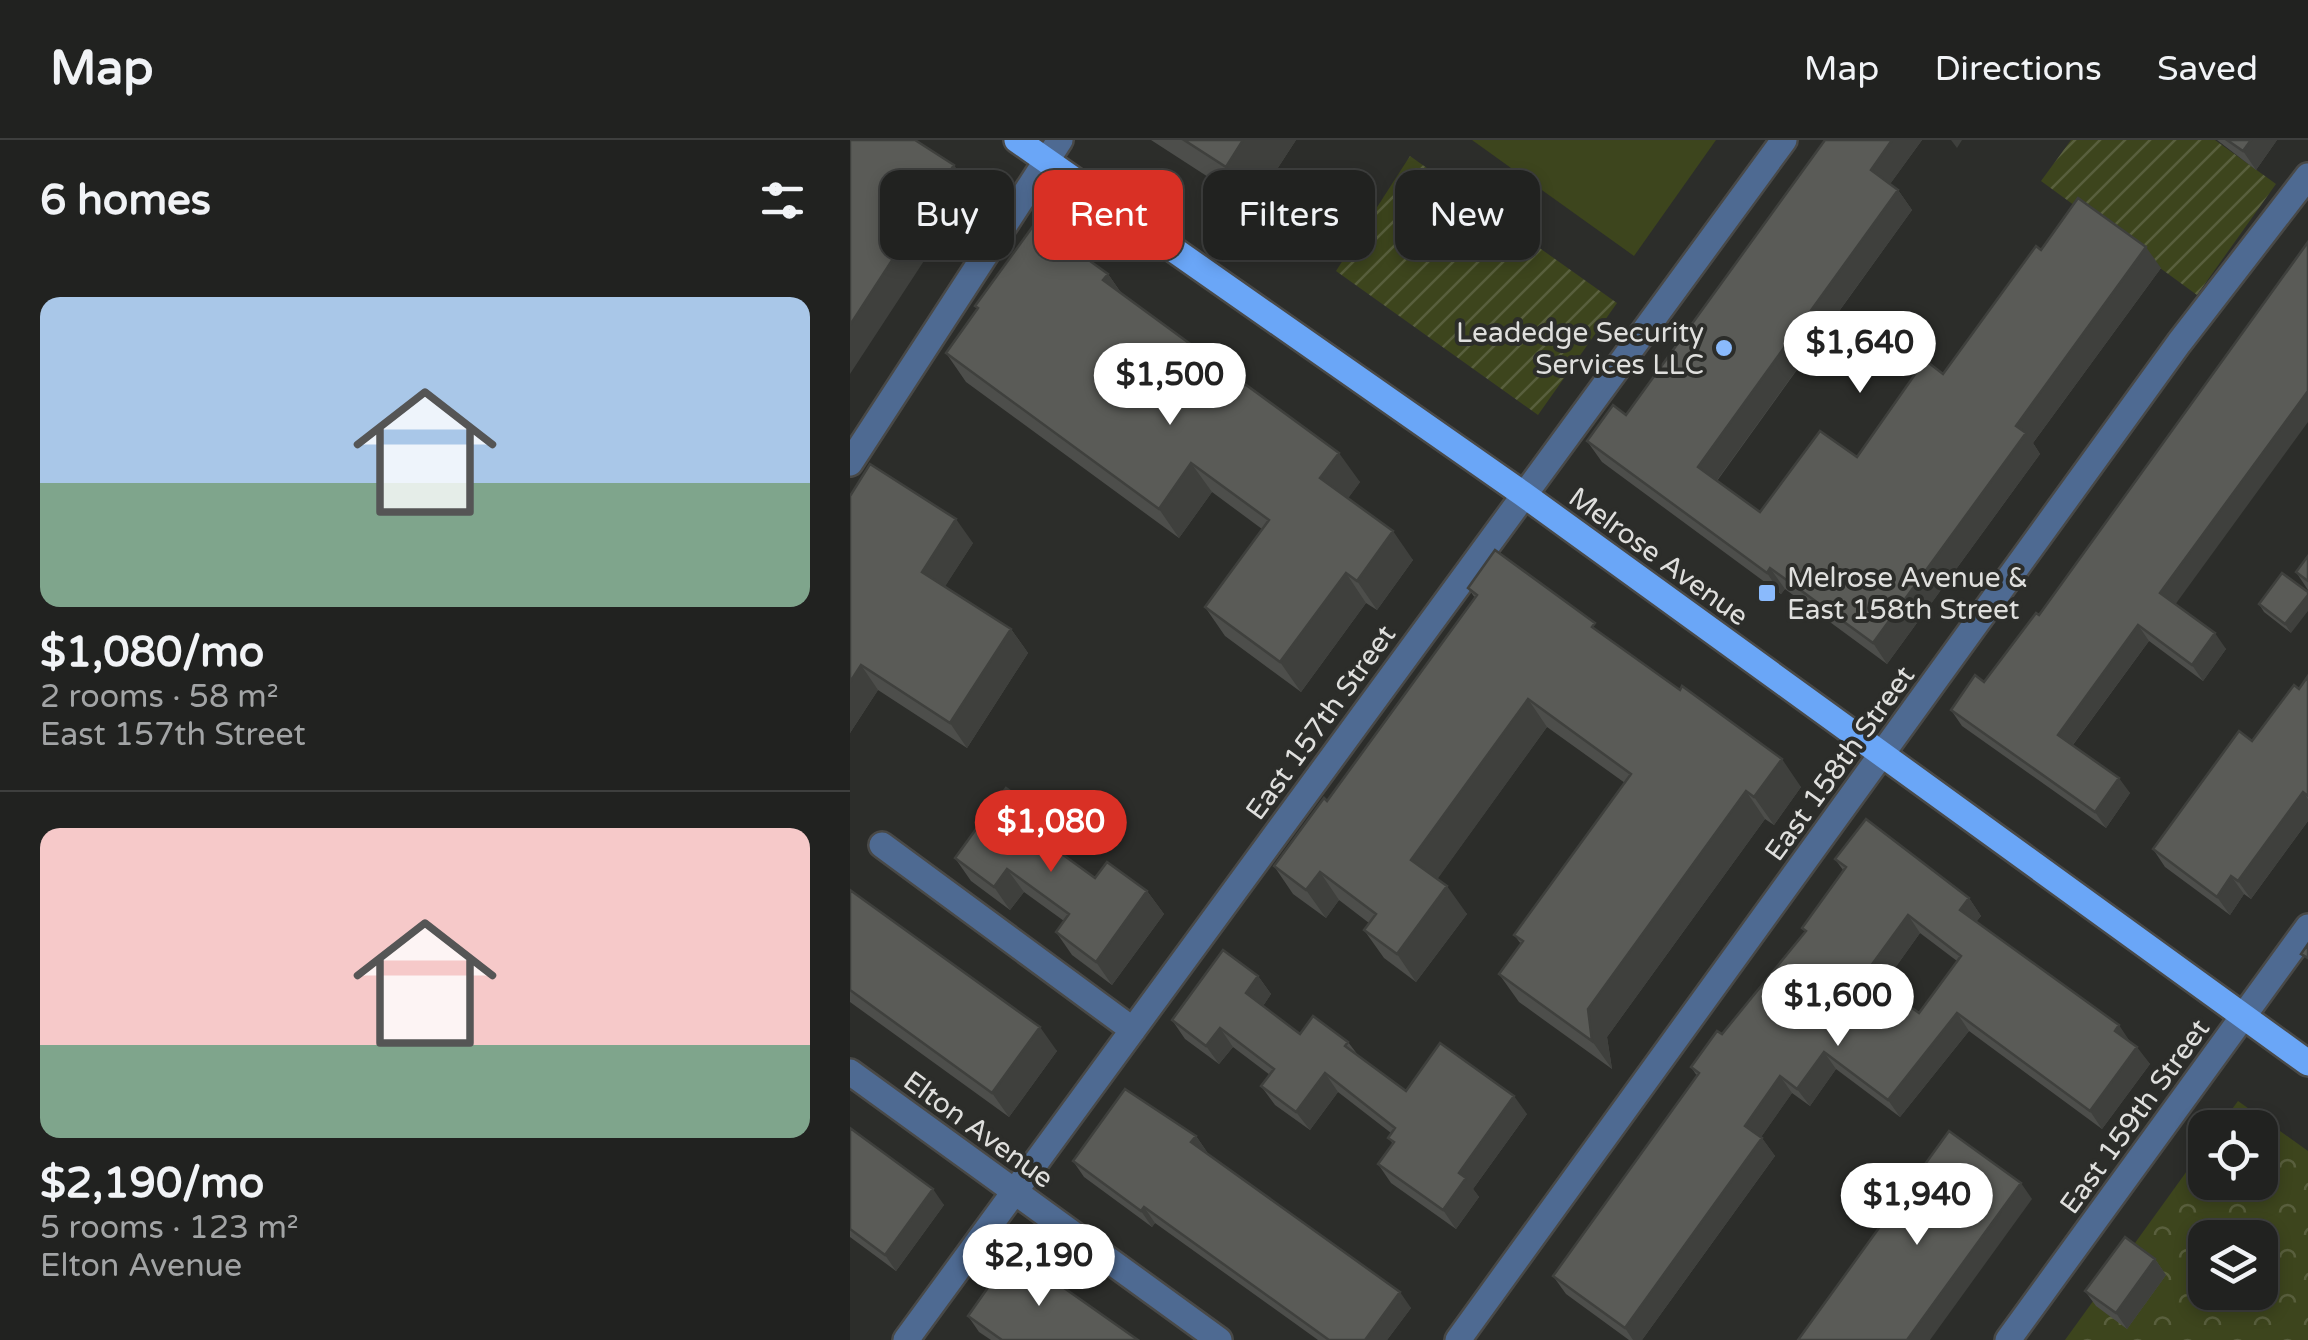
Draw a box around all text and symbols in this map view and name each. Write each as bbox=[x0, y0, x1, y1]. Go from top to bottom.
text: Map bbox=[50, 40, 154, 98]
text: Map bbox=[1804, 48, 1879, 90]
text: Directions bbox=[1934, 48, 2102, 90]
text: Saved bbox=[2157, 48, 2258, 90]
chip: Buy bbox=[880, 170, 1014, 260]
chip: Rent bbox=[1034, 170, 1183, 260]
chip: Filters bbox=[1203, 170, 1375, 260]
chip: New bbox=[1395, 170, 1540, 260]
icon: filters bbox=[755, 173, 810, 228]
text: 6 homes bbox=[40, 175, 211, 226]
pin: $1,640 bbox=[1779, 311, 1941, 396]
place label: Leadedge Security Services LLC bbox=[1456, 316, 1704, 382]
text: $1,640 bbox=[1806, 324, 1914, 362]
marker: Leadedge Security Services LLC bbox=[1713, 337, 1735, 359]
pin: $1,500 bbox=[1089, 343, 1251, 428]
text: $1,500 bbox=[1116, 356, 1224, 394]
icon: home bbox=[335, 362, 515, 542]
street label: Melrose Avenue bbox=[1562, 480, 1755, 633]
place label: Melrose Avenue & East 158th Street bbox=[1787, 561, 2028, 627]
marker: Melrose Avenue & East 158th Street bbox=[1756, 582, 1778, 604]
street label: East 157th Street bbox=[1239, 618, 1403, 827]
text: $1,080/mo bbox=[40, 627, 264, 678]
street label: East 158th Street bbox=[1758, 659, 1922, 868]
text: 2 rooms · 58 m² bbox=[40, 678, 279, 716]
text: East 157th Street bbox=[40, 716, 306, 754]
pin: $1,080 bbox=[970, 790, 1132, 875]
text: $1,080 bbox=[997, 803, 1105, 841]
icon: home bbox=[335, 893, 515, 1073]
pin: $1,600 bbox=[1757, 964, 1919, 1049]
text: $1,600 bbox=[1784, 977, 1892, 1015]
street label: East 159th Street bbox=[2053, 1012, 2217, 1221]
street label: Elton Avenue bbox=[897, 1064, 1060, 1196]
map controls bbox=[2188, 1110, 2278, 1310]
button: locate bbox=[2188, 1110, 2278, 1200]
text: $2,190/mo bbox=[40, 1158, 264, 1209]
pin: $1,940 bbox=[1836, 1163, 1998, 1248]
text: $1,940 bbox=[1863, 1176, 1971, 1214]
text: 5 rooms · 123 m² bbox=[40, 1209, 299, 1247]
button: layers bbox=[2188, 1220, 2278, 1310]
pin: $2,190 bbox=[958, 1224, 1120, 1309]
text: $2,190 bbox=[985, 1237, 1093, 1275]
text: Elton Avenue bbox=[40, 1247, 242, 1285]

